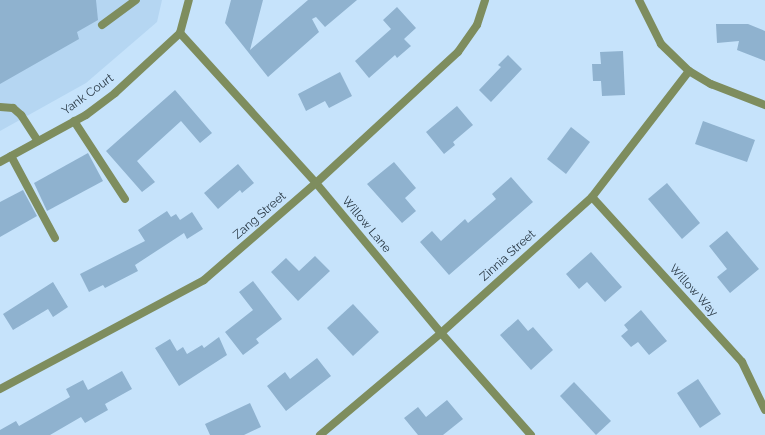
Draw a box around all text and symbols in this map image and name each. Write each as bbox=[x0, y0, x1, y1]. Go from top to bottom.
street label: Yank Court bbox=[59, 71, 117, 119]
street label: Zang Street bbox=[231, 189, 289, 243]
street label: Willow Lane bbox=[338, 194, 394, 256]
street label: Zinnia Street bbox=[477, 227, 539, 285]
street label: Willow Way bbox=[665, 262, 721, 320]

